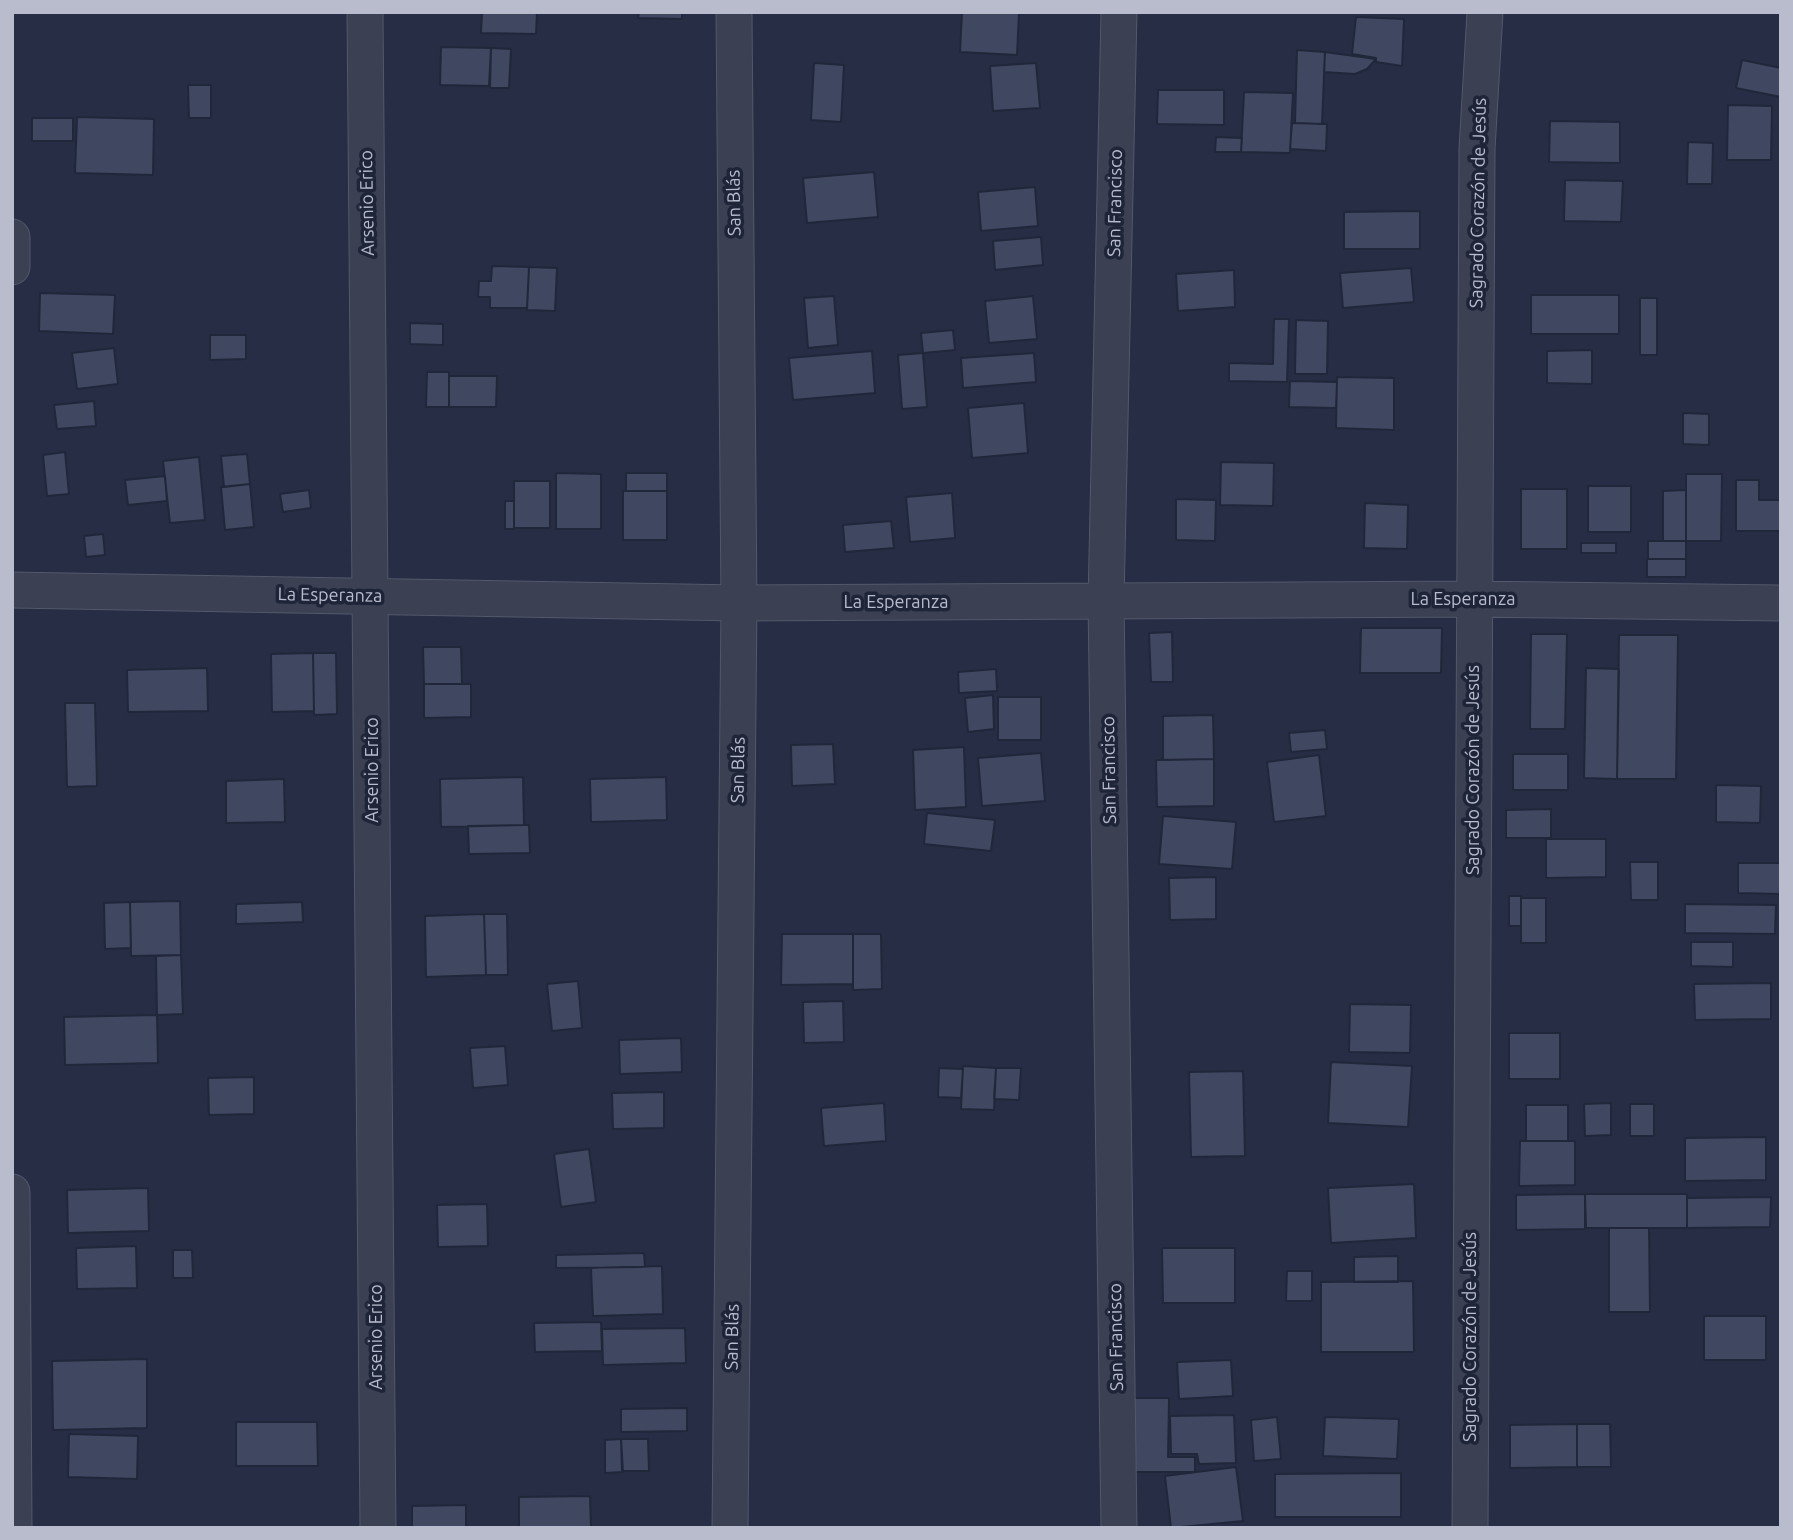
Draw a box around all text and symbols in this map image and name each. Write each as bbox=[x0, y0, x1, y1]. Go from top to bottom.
street label: Sagrado Corazón de Jesús bbox=[1465, 98, 1491, 308]
street label: San Francisco bbox=[1103, 149, 1127, 257]
street label: Arsenio Erico bbox=[355, 150, 379, 256]
street label: San Blás bbox=[723, 170, 745, 236]
street label: La Esperanza bbox=[277, 583, 383, 607]
street label: La Esperanza bbox=[1411, 588, 1515, 610]
street label: La Esperanza bbox=[844, 591, 948, 613]
street label: Sagrado Corazón de Jesús bbox=[1462, 665, 1484, 875]
street label: San Francisco bbox=[1097, 716, 1121, 824]
street label: Arsenio Erico bbox=[361, 717, 383, 823]
street label: San Blás bbox=[727, 737, 749, 803]
street label: Sagrado Corazón de Jesús bbox=[1459, 1232, 1481, 1442]
street label: San Francisco bbox=[1104, 1283, 1128, 1391]
street label: Arsenio Erico bbox=[365, 1284, 387, 1390]
street label: San Blás bbox=[721, 1304, 743, 1370]

